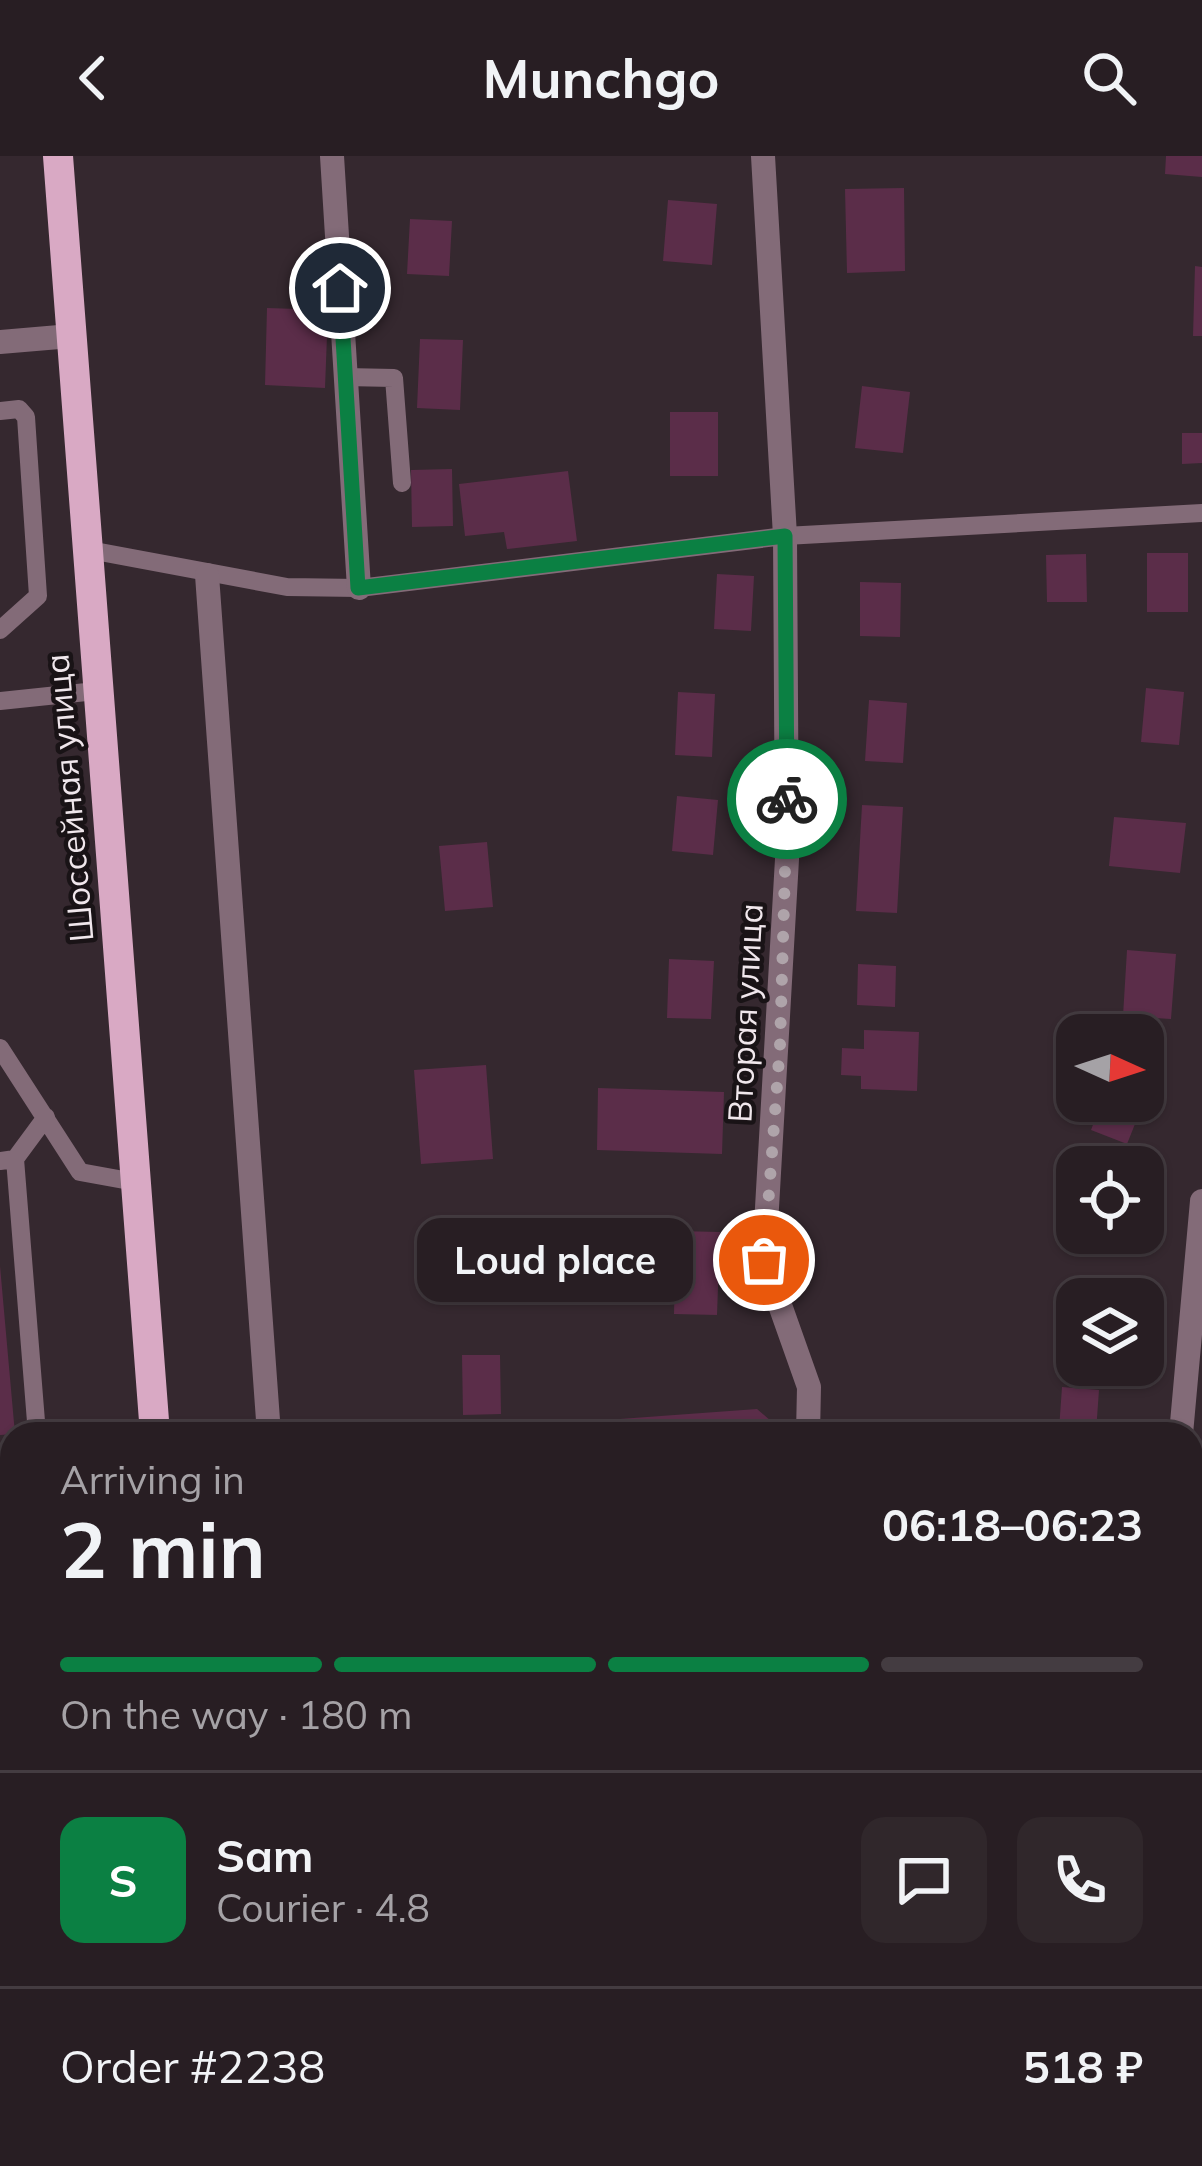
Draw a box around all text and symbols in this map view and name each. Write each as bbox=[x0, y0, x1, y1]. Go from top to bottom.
text: Munchgo bbox=[482, 44, 720, 112]
icon: back bbox=[60, 45, 126, 111]
icon: search bbox=[1076, 45, 1142, 111]
pin bbox=[289, 237, 391, 339]
icon: home bbox=[307, 255, 373, 321]
street label: Шоссейная улица bbox=[35, 652, 102, 944]
courier bbox=[727, 739, 847, 859]
icon: bike bbox=[754, 766, 820, 832]
street label: Вторая улица bbox=[718, 902, 771, 1124]
north arrow bbox=[1056, 1014, 1164, 1122]
map controls bbox=[1056, 1014, 1164, 1386]
button: locate bbox=[1056, 1146, 1164, 1254]
pin bbox=[713, 1209, 815, 1311]
callout: Loud place bbox=[416, 1218, 692, 1302]
icon: bag bbox=[731, 1227, 797, 1293]
text: Loud place bbox=[454, 1235, 656, 1284]
button: layers bbox=[1056, 1278, 1164, 1386]
text: Arriving in bbox=[60, 1455, 245, 1504]
text: 06:18–06:23 bbox=[882, 1496, 1143, 1552]
text: 2 min bbox=[60, 1500, 266, 1598]
text: On the way · 180 m bbox=[60, 1690, 412, 1739]
button: chat bbox=[861, 1817, 987, 1943]
button: phone bbox=[1017, 1817, 1143, 1943]
text: Sam bbox=[216, 1827, 313, 1883]
text: S bbox=[108, 1852, 138, 1908]
text: Courier · 4.8 bbox=[216, 1883, 430, 1932]
text: Order #2238 bbox=[60, 2038, 325, 2094]
text: 518 ₽ bbox=[1023, 2038, 1143, 2094]

